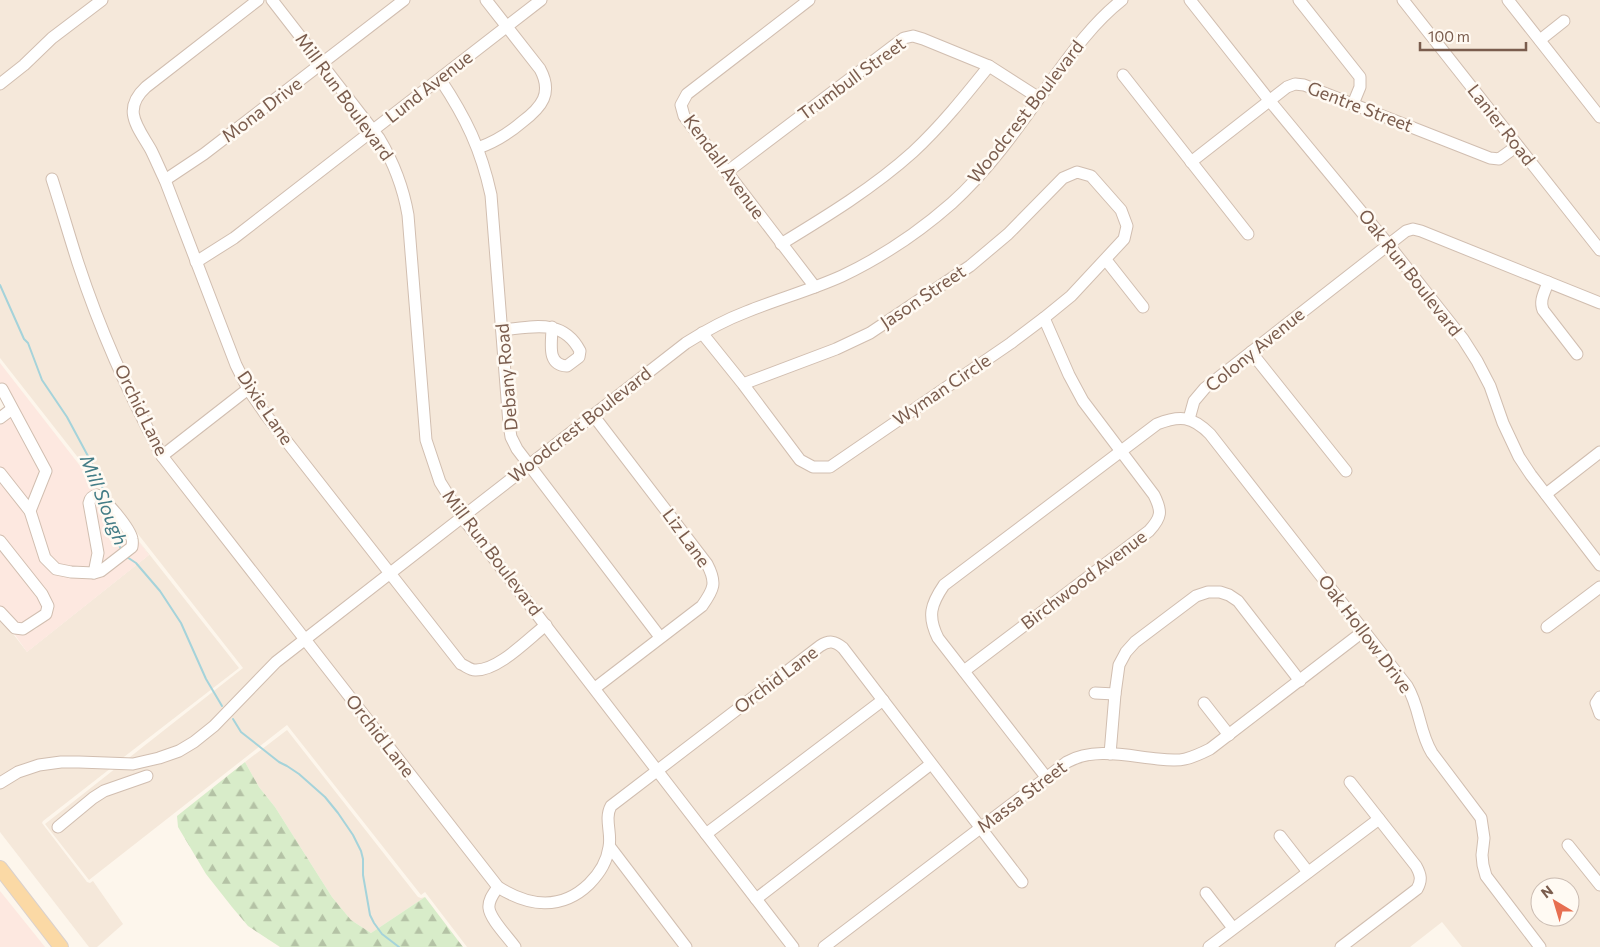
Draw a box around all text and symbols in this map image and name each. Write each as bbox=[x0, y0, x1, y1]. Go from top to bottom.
scale bar bbox=[1420, 20, 1526, 52]
text: 100 m bbox=[1428, 27, 1470, 45]
street label: Mill Run Boulevard bbox=[291, 28, 398, 164]
street label: Trumbull Street bbox=[794, 32, 909, 124]
street label: Woodcrest Boulevard bbox=[963, 36, 1088, 187]
street label: Lund Avenue bbox=[380, 45, 476, 127]
street label: Mona Drive bbox=[217, 72, 306, 146]
street label: Gentre Street bbox=[1305, 76, 1416, 136]
street label: Lanier Road bbox=[1463, 79, 1540, 169]
street label: Kendall Avenue bbox=[680, 110, 770, 223]
street label: Oak Run Boulevard bbox=[1354, 204, 1467, 340]
street label: Jason Street bbox=[876, 260, 969, 333]
street label: Colony Avenue bbox=[1200, 303, 1308, 396]
street label: Debany Road bbox=[490, 322, 522, 432]
street label: Wyman Circle bbox=[889, 349, 994, 430]
street label: Orchid Lane bbox=[110, 360, 173, 459]
street label: Woodcrest Boulevard bbox=[504, 362, 655, 487]
street label: Dixie Lane bbox=[233, 366, 299, 449]
water label: Mill Slough bbox=[76, 451, 133, 548]
street label: Mill Run Boulevard bbox=[438, 485, 547, 620]
street label: Liz Lane bbox=[658, 504, 715, 571]
street label: Birchwood Avenue bbox=[1016, 525, 1151, 634]
street label: Oak Hollow Drive bbox=[1314, 570, 1417, 697]
street label: Orchid Lane bbox=[729, 641, 821, 718]
street label: Orchid Lane bbox=[342, 690, 420, 781]
street label: Massa Street bbox=[972, 755, 1071, 837]
north arrow bbox=[1530, 877, 1580, 927]
text: N bbox=[1537, 881, 1556, 901]

